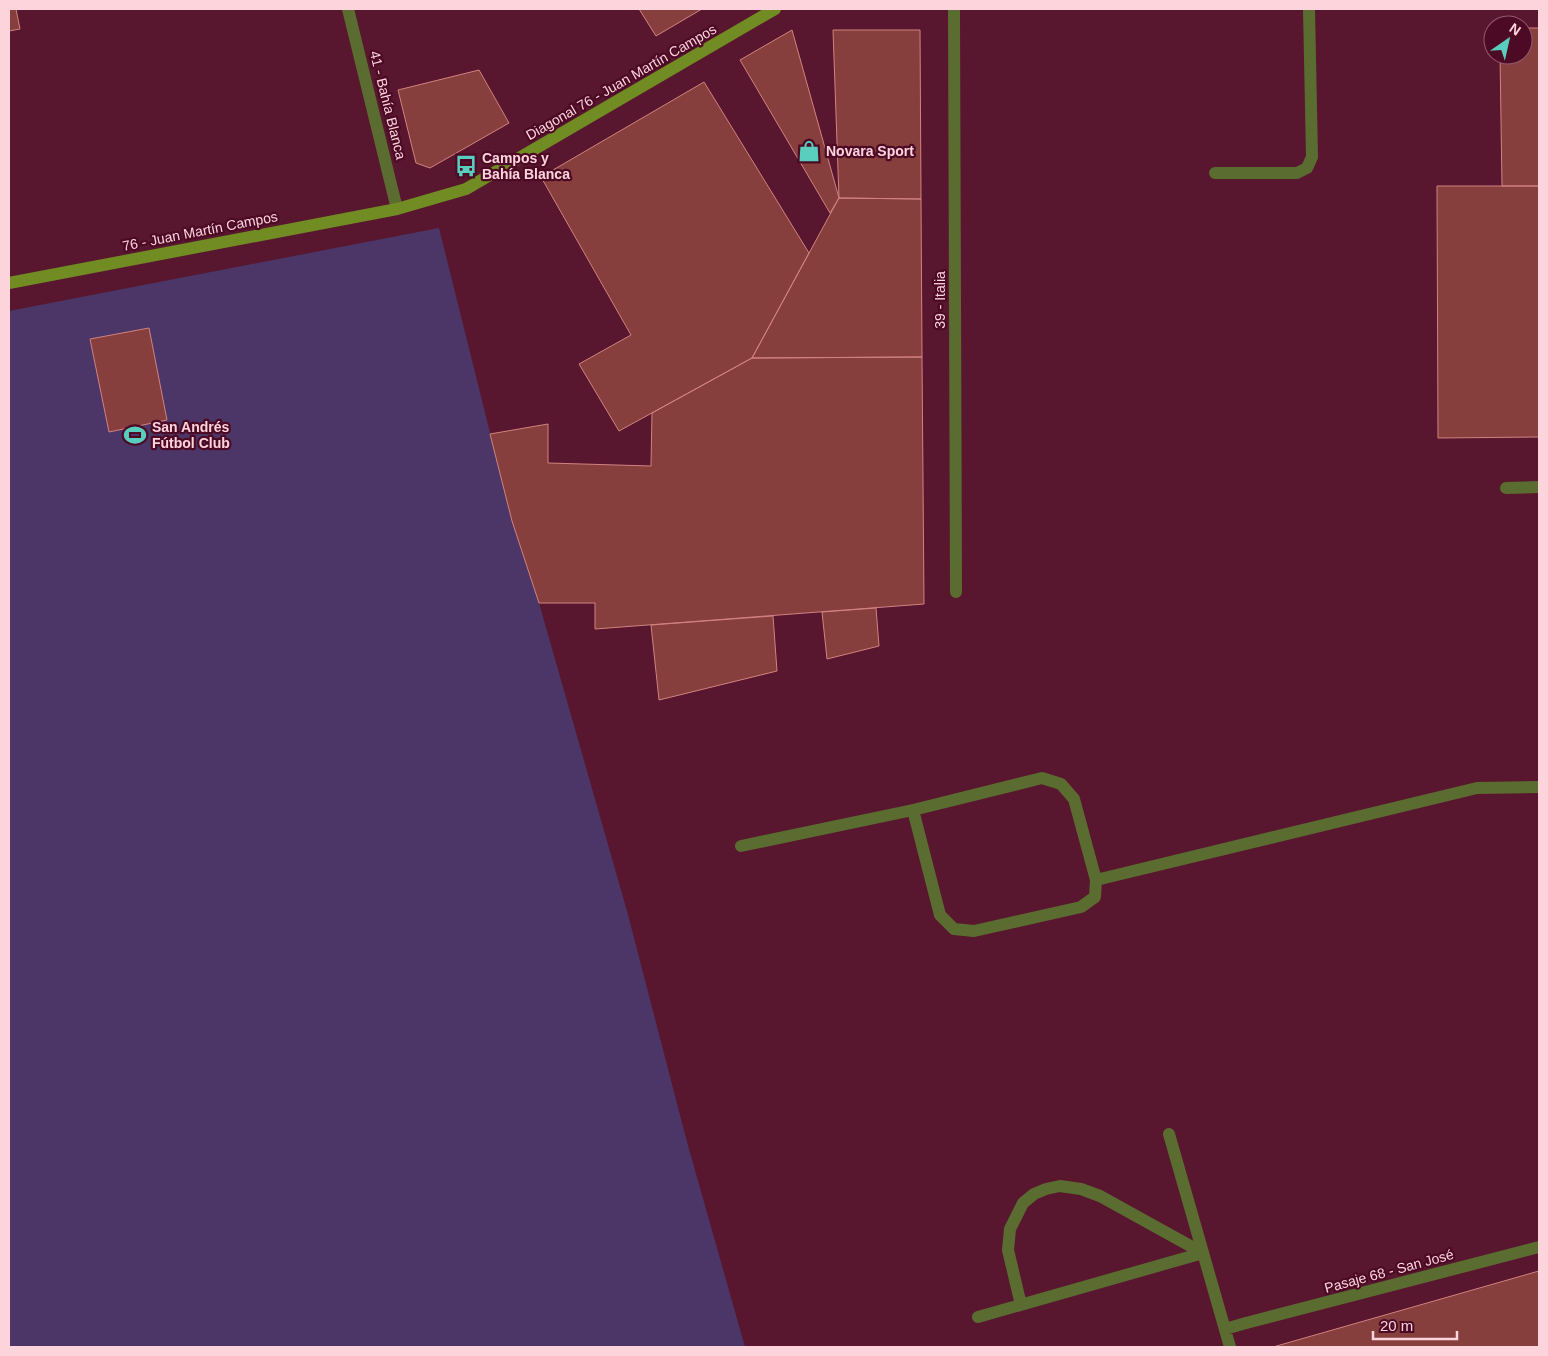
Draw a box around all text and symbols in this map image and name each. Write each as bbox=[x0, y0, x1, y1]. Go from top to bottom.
north arrow bbox=[1483, 15, 1533, 65]
text: N bbox=[1507, 20, 1524, 39]
street label: Diagonal 76 - Juan Martín Campos bbox=[523, 21, 719, 143]
street label: 41 - Bahía Blanca bbox=[367, 49, 409, 161]
shop icon: Novara Sport bbox=[796, 138, 822, 164]
place label: Novara Sport bbox=[826, 143, 914, 159]
place label: Campos y Bahía Blanca bbox=[482, 150, 570, 182]
bus stop icon: Campos y Bahía Blanca bbox=[453, 153, 479, 179]
street label: 76 - Juan Martín Campos bbox=[121, 208, 279, 254]
street label: 39 - Italia bbox=[932, 271, 948, 329]
place label: San Andrés Fútbol Club bbox=[152, 419, 230, 451]
sports icon: San Andrés Fútbol Club bbox=[122, 422, 148, 448]
street label: Pasaje 68 - San José bbox=[1323, 1246, 1456, 1296]
scale bar bbox=[1373, 1308, 1457, 1340]
text: 20 m bbox=[1380, 1317, 1413, 1334]

